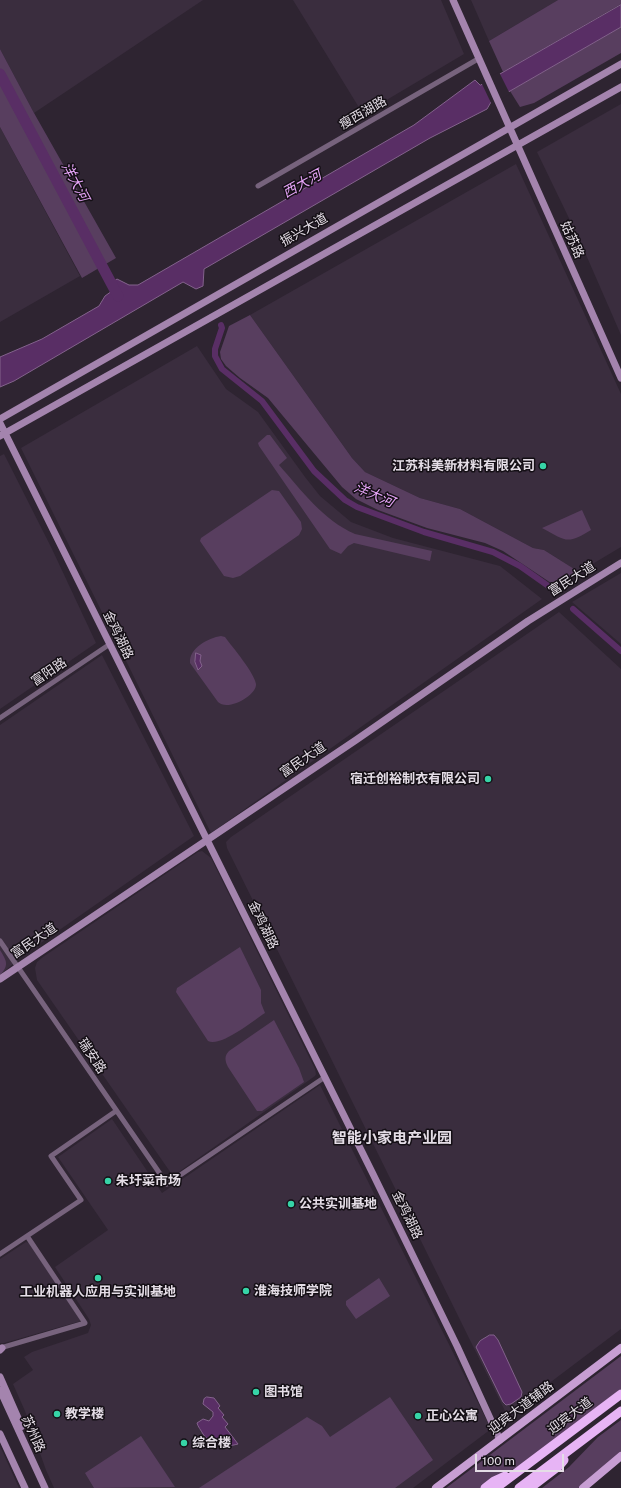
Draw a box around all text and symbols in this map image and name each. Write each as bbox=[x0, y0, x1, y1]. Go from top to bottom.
street label: 瘦西湖路 bbox=[337, 93, 389, 133]
water label: 洋大河 bbox=[58, 160, 92, 204]
water label: 西大河 bbox=[280, 166, 324, 202]
street label: 振兴大道 bbox=[278, 210, 330, 250]
street label: 姑苏路 bbox=[557, 219, 587, 261]
place label: 江苏科美新材料有限公司 bbox=[392, 458, 535, 474]
marker: 江苏科美新材料有限公司 bbox=[538, 461, 548, 471]
water label: 洋大河 bbox=[351, 479, 397, 511]
street label: 富民大道 bbox=[546, 559, 598, 599]
street label: 金鸡湖路 bbox=[100, 608, 136, 662]
street label: 富阳路 bbox=[28, 655, 70, 689]
street label: 富民大道 bbox=[277, 739, 329, 781]
place label: 宿迁创裕制衣有限公司 bbox=[350, 771, 480, 787]
marker: 宿迁创裕制衣有限公司 bbox=[483, 774, 493, 784]
street label: 金鸡湖路 bbox=[245, 898, 281, 952]
street label: 富民大道 bbox=[8, 920, 60, 962]
street label: 瑞安路 bbox=[75, 1035, 109, 1077]
district label: 智能小家电产业园 bbox=[332, 1129, 452, 1147]
place label: 朱圩菜市场 bbox=[116, 1173, 181, 1189]
marker: 朱圩菜市场 bbox=[103, 1176, 113, 1186]
street label: 金鸡湖路 bbox=[389, 1188, 425, 1242]
place label: 公共实训基地 bbox=[299, 1196, 377, 1212]
marker: 公共实训基地 bbox=[286, 1199, 296, 1209]
marker: 工业机器人应用与实训基地 bbox=[93, 1273, 103, 1283]
place label: 淮海技师学院 bbox=[254, 1283, 332, 1299]
place label: 工业机器人应用与实训基地 bbox=[20, 1284, 176, 1300]
marker: 淮海技师学院 bbox=[241, 1286, 251, 1296]
street label: 迎宾大道辅路 bbox=[485, 1378, 557, 1438]
place label: 图书馆 bbox=[264, 1384, 303, 1400]
marker: 图书馆 bbox=[251, 1387, 261, 1397]
street label: 迎宾大道 bbox=[545, 1394, 595, 1438]
place label: 教学楼 bbox=[65, 1406, 104, 1422]
place label: 正心公寓 bbox=[426, 1408, 478, 1424]
marker: 教学楼 bbox=[52, 1409, 62, 1419]
marker: 正心公寓 bbox=[413, 1411, 423, 1421]
street label: 苏州路 bbox=[18, 1413, 48, 1455]
place label: 综合楼 bbox=[192, 1435, 231, 1451]
marker: 综合楼 bbox=[179, 1438, 189, 1448]
scale bar bbox=[477, 1446, 566, 1472]
text: 100 m bbox=[482, 1454, 515, 1468]

